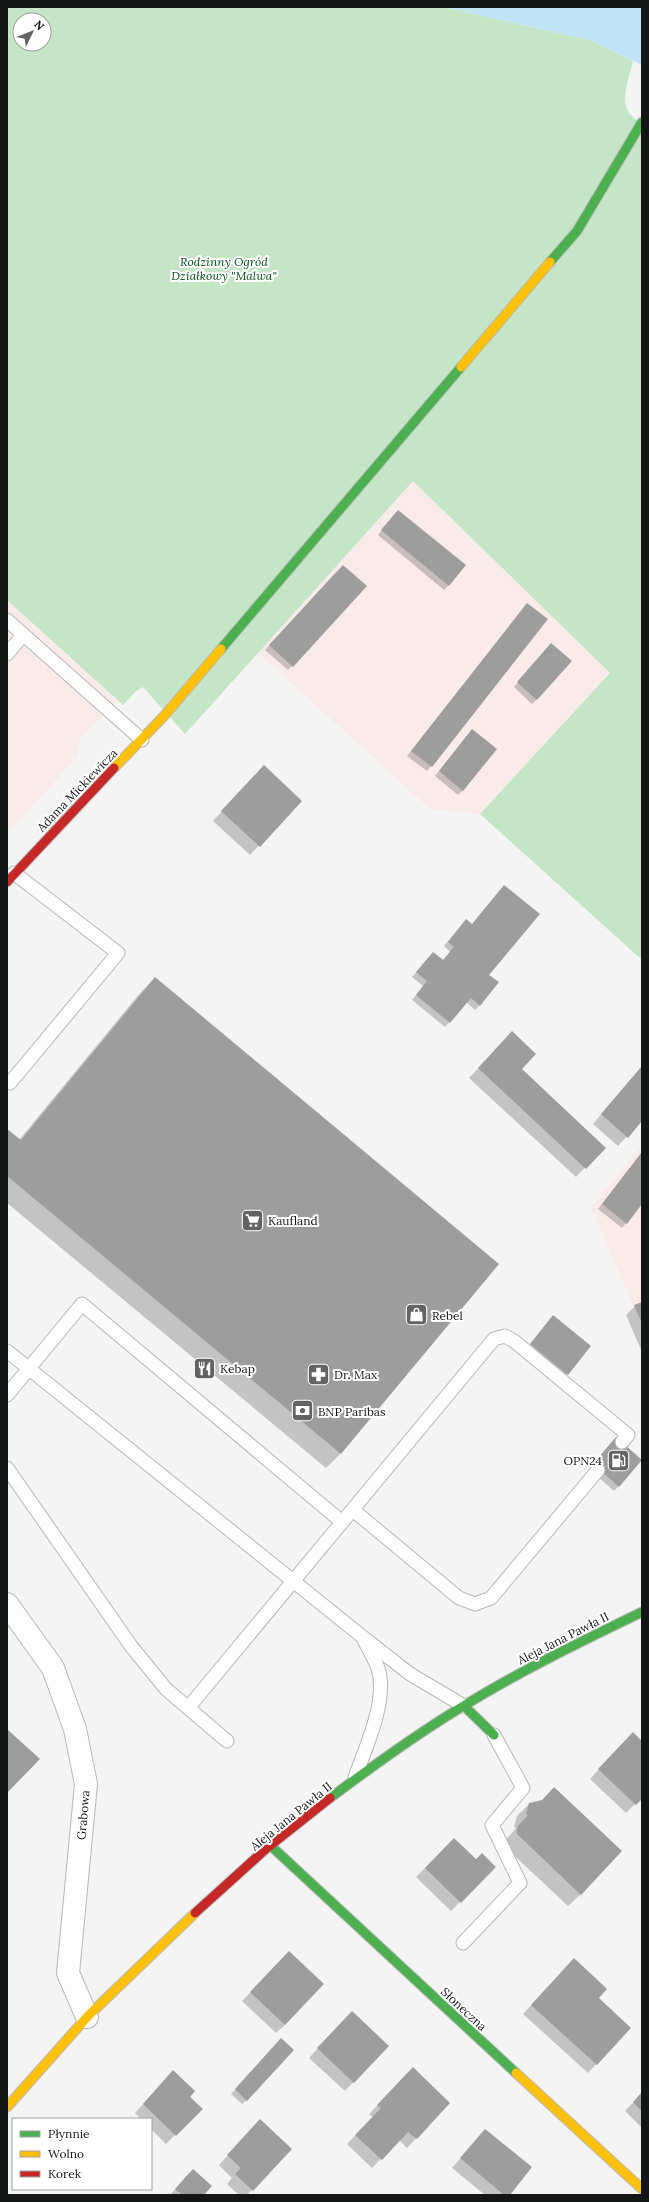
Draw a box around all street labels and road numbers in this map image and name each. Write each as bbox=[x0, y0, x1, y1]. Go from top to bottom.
street label: Adama Mickiewicza bbox=[33, 745, 120, 835]
street label: Aleja Jana Pawła II bbox=[514, 1608, 611, 1668]
street label: Aleja Jana Pawła II bbox=[246, 1778, 335, 1854]
street label: Grabowa bbox=[73, 1789, 93, 1841]
street label: Słoneczna bbox=[438, 1984, 490, 2034]

